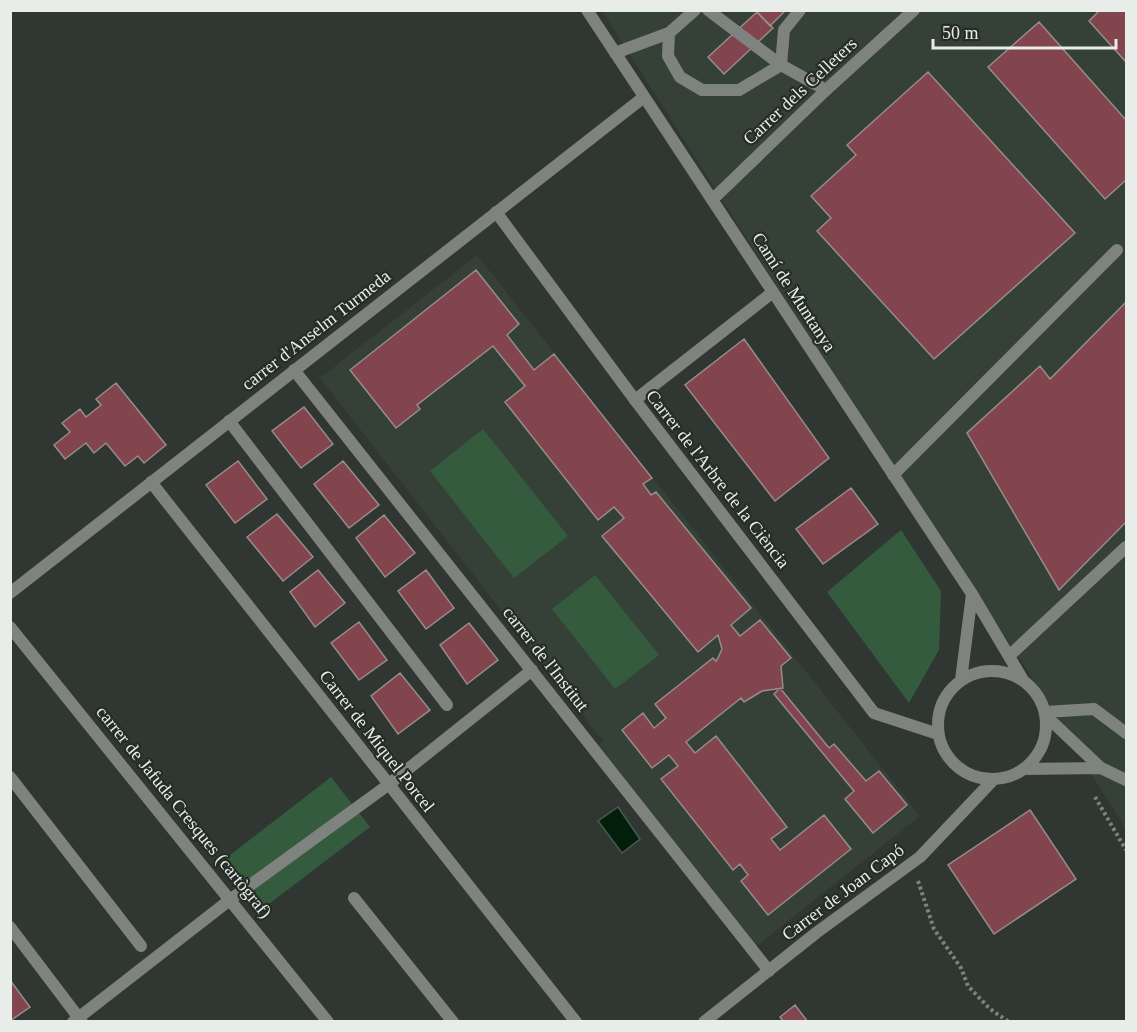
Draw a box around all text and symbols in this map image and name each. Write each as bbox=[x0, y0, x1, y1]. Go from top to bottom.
scale bar bbox=[933, 12, 1116, 50]
text: 50 m bbox=[942, 23, 979, 43]
street label: Carrer dels Celleters bbox=[739, 33, 861, 149]
street label: Camí de Muntanya bbox=[748, 229, 840, 355]
street label: carrer d'Anselm Turmeda bbox=[238, 266, 394, 394]
street label: Carrer de l'Arbre de la Ciència bbox=[642, 386, 794, 572]
street label: carrer de l'Institut bbox=[499, 603, 593, 715]
street label: Carrer de Miquel Porcel bbox=[315, 666, 439, 816]
street label: carrer de Jafuda Cresques (cartògraf) bbox=[91, 702, 276, 923]
street label: Carrer de Joan Capó bbox=[778, 840, 908, 944]

